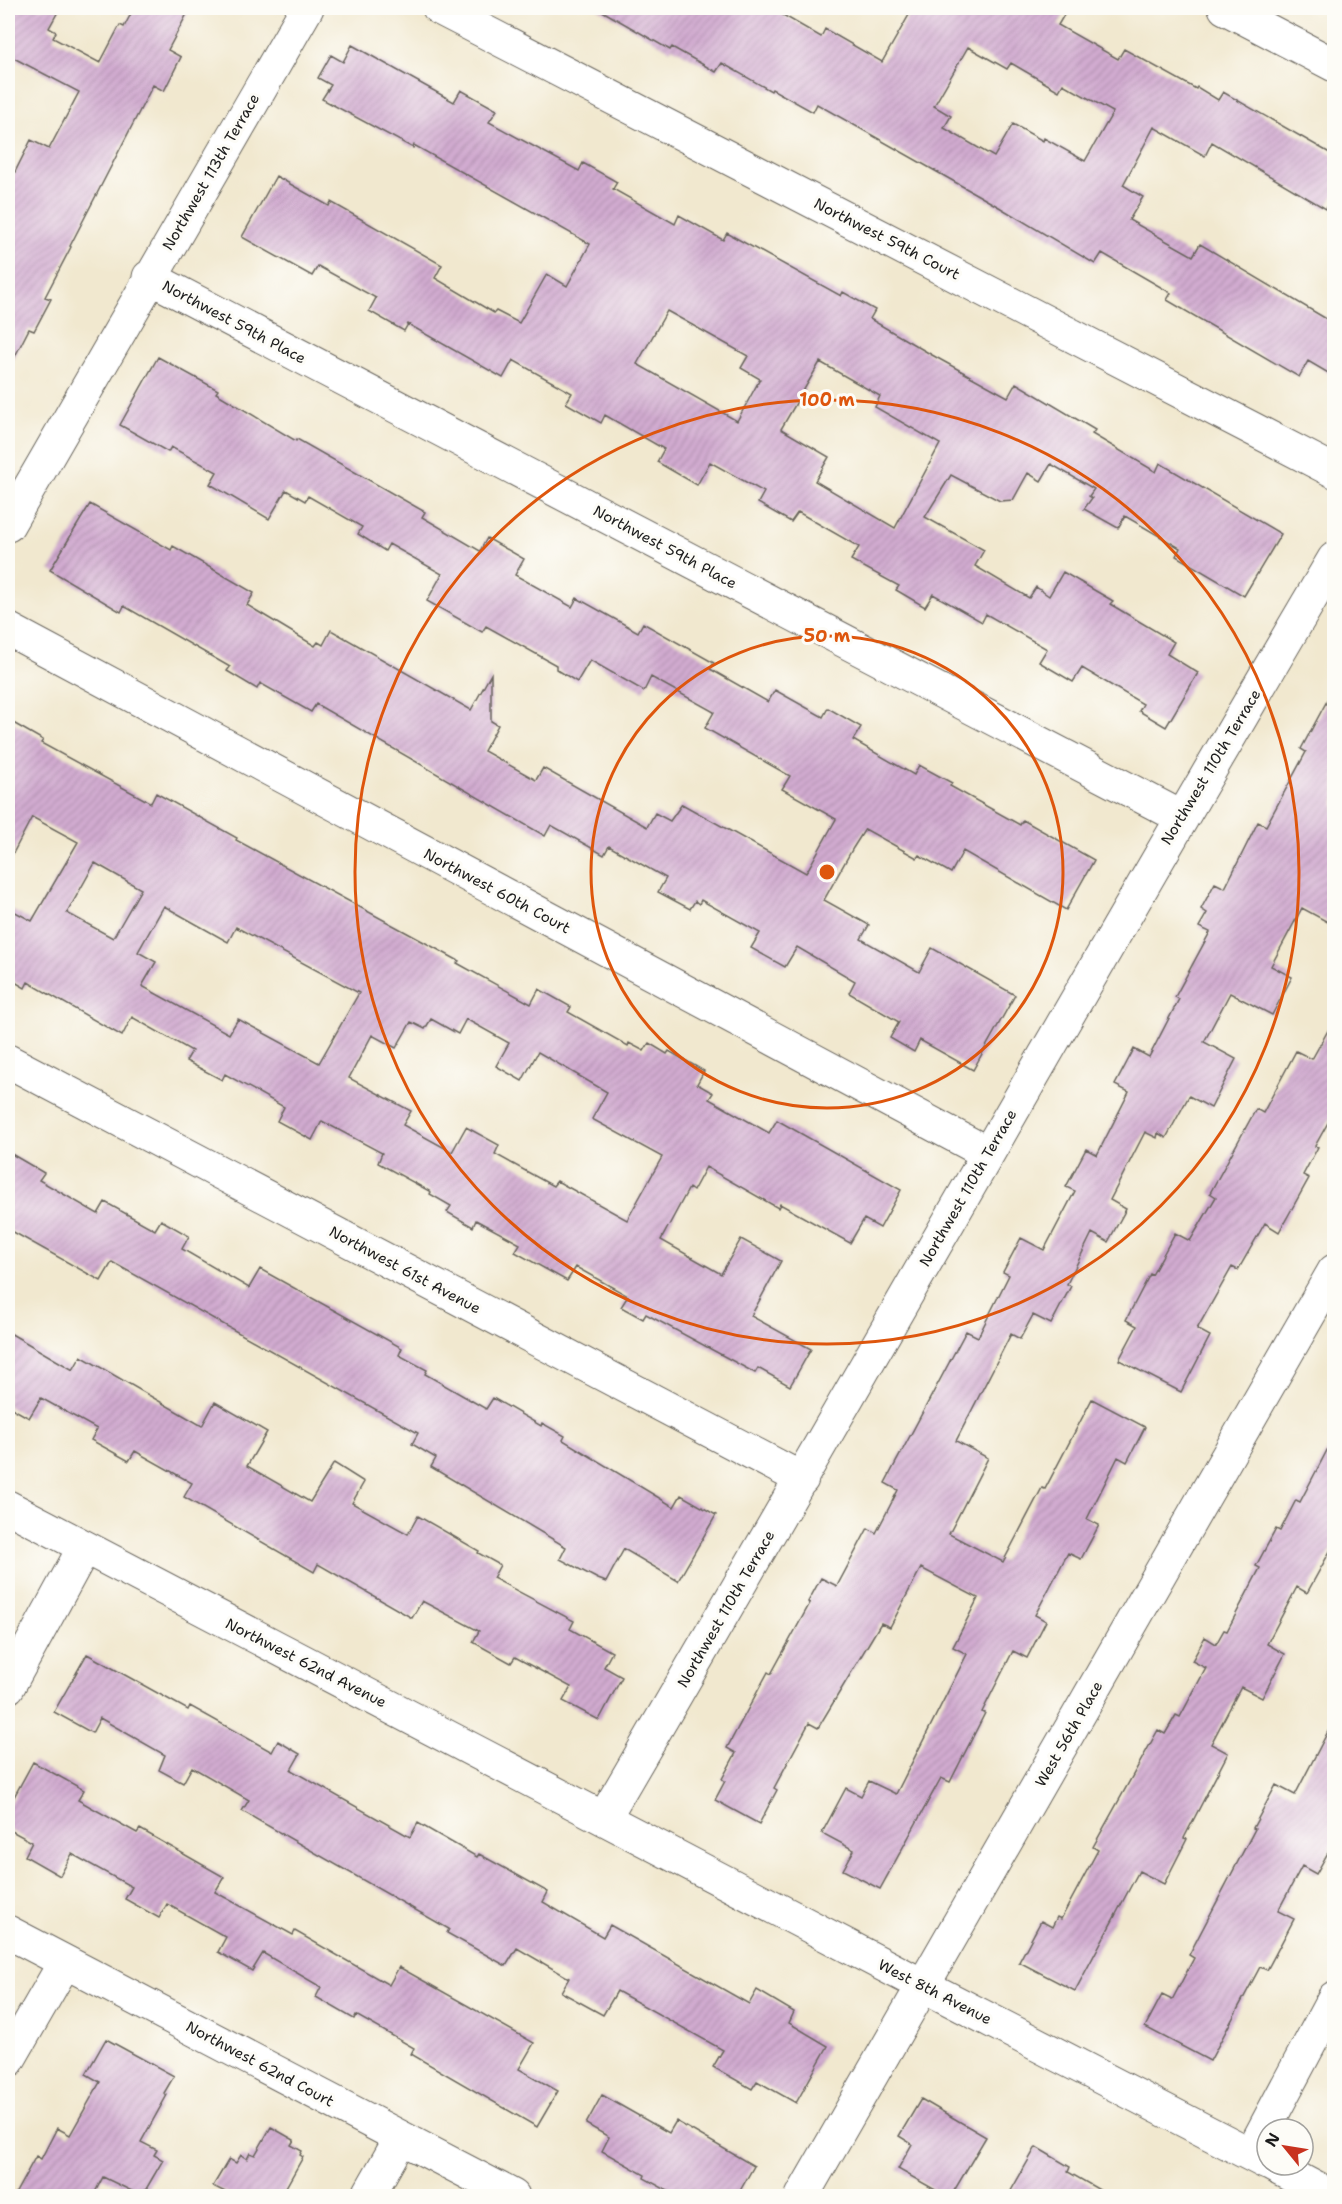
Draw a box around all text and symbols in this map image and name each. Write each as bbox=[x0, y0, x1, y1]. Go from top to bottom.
street label: Northwest 113th Terrace bbox=[158, 90, 264, 254]
street label: Northwest 59th Court bbox=[811, 193, 963, 285]
street label: Northwest 59th Place bbox=[159, 276, 309, 368]
text: 100 m bbox=[799, 388, 855, 412]
street label: Northwest 59th Place bbox=[590, 501, 740, 593]
text: 50 m bbox=[804, 624, 851, 648]
street label: Northwest 110th Terrace bbox=[1156, 685, 1266, 849]
street label: Northwest 60th Court bbox=[420, 844, 574, 938]
centre of rings bbox=[817, 862, 837, 882]
street label: Northwest 110th Terrace bbox=[915, 1106, 1021, 1270]
street label: Northwest 61st Avenue bbox=[326, 1222, 484, 1318]
street label: Northwest 110th Terrace bbox=[673, 1527, 779, 1691]
street label: Northwest 62nd Avenue bbox=[222, 1614, 390, 1712]
street label: West 56th Place bbox=[1031, 1677, 1107, 1791]
street label: West 8th Avenue bbox=[875, 1955, 995, 2029]
street label: Northwest 62nd Court bbox=[182, 2016, 338, 2112]
north arrow bbox=[1255, 2117, 1315, 2177]
text: N bbox=[1260, 2129, 1285, 2150]

